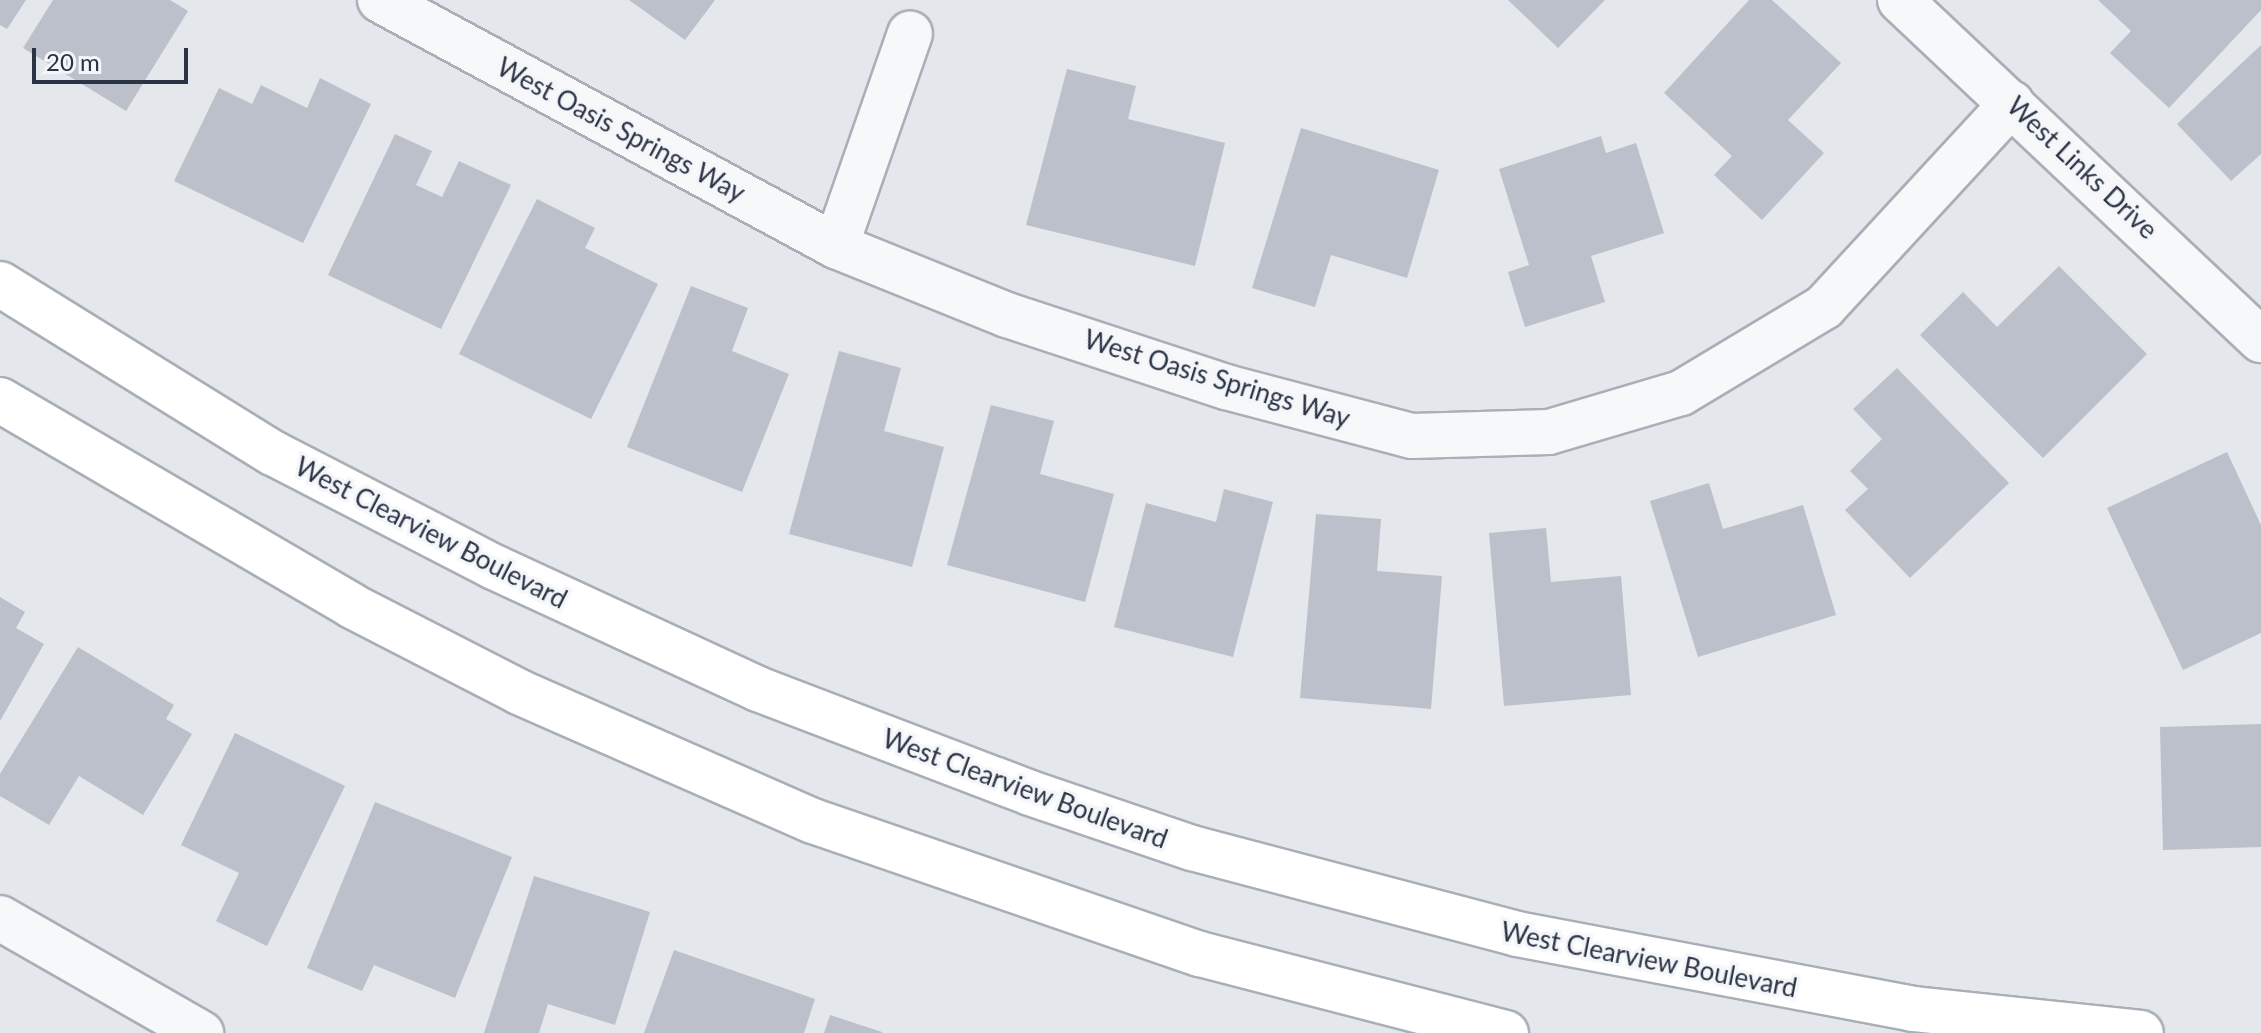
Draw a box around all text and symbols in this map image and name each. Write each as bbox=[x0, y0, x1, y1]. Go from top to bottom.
scale bar bbox=[36, 32, 192, 82]
text: 20 m bbox=[46, 47, 100, 76]
street label: West Oasis Springs Way bbox=[492, 51, 750, 209]
street label: West Links Drive bbox=[2001, 91, 2163, 245]
street label: West Oasis Springs Way bbox=[1080, 324, 1354, 434]
street label: West Clearview Boulevard bbox=[290, 451, 572, 615]
street label: West Clearview Boulevard bbox=[878, 723, 1172, 855]
street label: West Clearview Boulevard bbox=[1498, 916, 1800, 1004]

